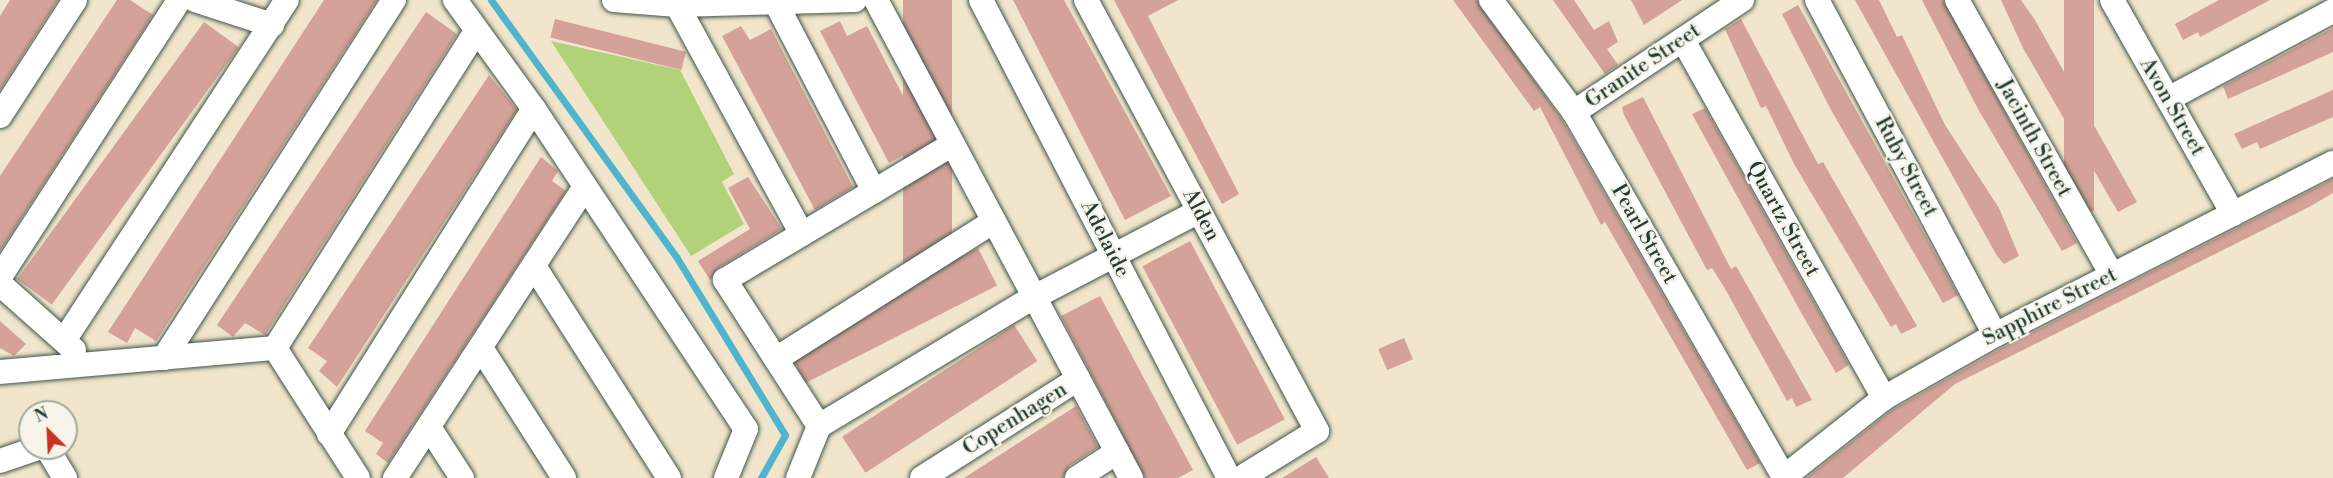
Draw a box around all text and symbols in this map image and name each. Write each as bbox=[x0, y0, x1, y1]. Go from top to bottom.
street label: Granite Street bbox=[1581, 18, 1705, 114]
street label: Avon Street bbox=[2134, 53, 2210, 161]
street label: Jacinth Street bbox=[1991, 75, 2077, 201]
street label: Ruby Street bbox=[1869, 113, 1943, 221]
street label: Quartz Street bbox=[1741, 157, 1825, 281]
street label: Pearl Street bbox=[1605, 180, 1683, 288]
street label: Alden bbox=[1177, 185, 1225, 245]
street label: Adelaide bbox=[1075, 196, 1135, 282]
street label: Sapphire Street bbox=[1979, 262, 2121, 352]
street label: Copenhagen bbox=[958, 377, 1072, 461]
north arrow bbox=[18, 400, 78, 460]
text: N bbox=[32, 404, 51, 427]

